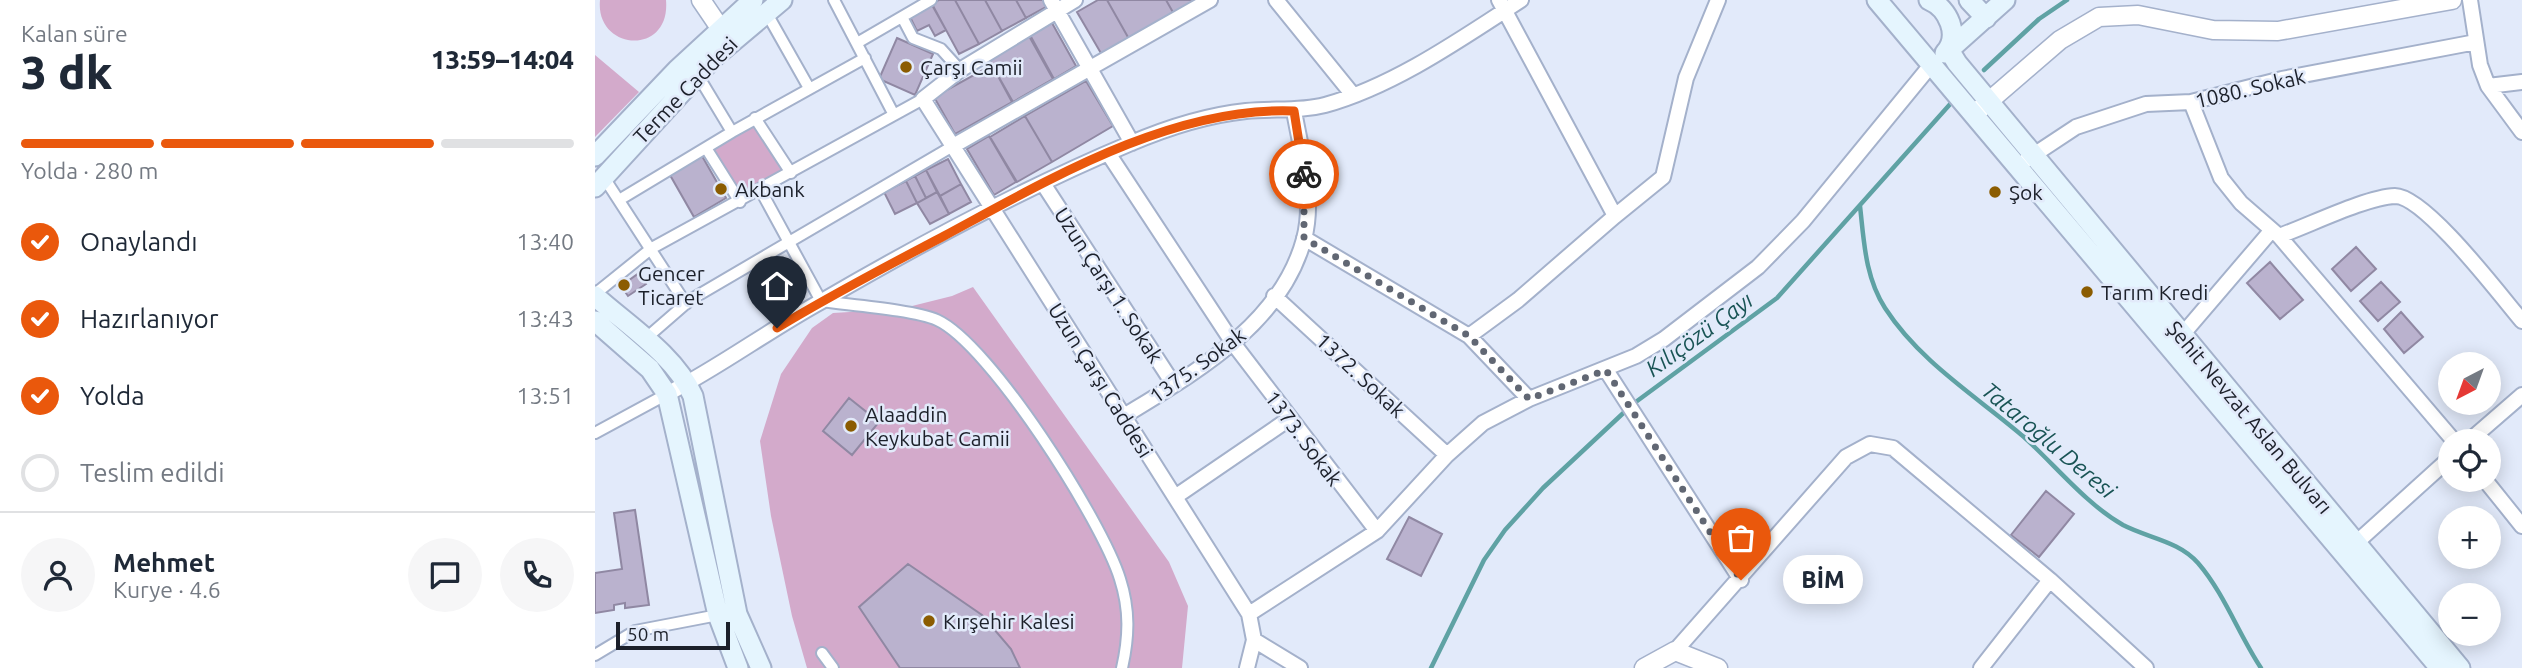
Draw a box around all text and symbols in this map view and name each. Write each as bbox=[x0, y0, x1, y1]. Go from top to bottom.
text: Kalan süre bbox=[21, 21, 128, 46]
street label: Terme Caddesi bbox=[628, 32, 742, 148]
text: 13:59–14:04 bbox=[431, 45, 574, 74]
text: 3 dk bbox=[21, 46, 112, 98]
place label: Çarşı Camii bbox=[920, 55, 1023, 79]
marker: Çarşı Camii bbox=[898, 59, 914, 75]
street label: 1080. Sokak bbox=[2192, 64, 2308, 112]
courier bbox=[1269, 139, 1339, 209]
icon: bike bbox=[1285, 155, 1323, 193]
text: Yolda · 280 m bbox=[21, 158, 158, 183]
place label: Akbank bbox=[735, 177, 805, 201]
place label: Şok bbox=[2009, 180, 2043, 204]
marker: Akbank bbox=[713, 181, 729, 197]
marker: Şok bbox=[1987, 184, 2003, 200]
street label: Uzun Çarşı 1. Sokak bbox=[1050, 203, 1168, 368]
icon: check bbox=[21, 223, 59, 261]
text: Onaylandı bbox=[80, 227, 198, 256]
text: 13:40 bbox=[516, 229, 574, 254]
pin bbox=[747, 256, 807, 328]
place label: Gencer Ticaret bbox=[638, 261, 705, 309]
icon: home bbox=[758, 267, 796, 305]
marker: Gencer Ticaret bbox=[616, 277, 632, 293]
place label: Tarım Kredi bbox=[2101, 280, 2208, 304]
marker: Tarım Kredi bbox=[2079, 284, 2095, 300]
water label: Kılıçözü Çayı bbox=[1641, 287, 1757, 381]
street label: Uzun Çarşı Caddesi bbox=[1044, 298, 1158, 462]
icon: check bbox=[21, 300, 59, 338]
text: Hazırlanıyor bbox=[80, 304, 219, 333]
text: 13:43 bbox=[516, 306, 574, 331]
street label: Şehit Nevzat Aslan Bulvarı bbox=[2162, 316, 2338, 518]
street label: 1375. Sokak bbox=[1144, 322, 1250, 408]
street label: 1372. Sokak bbox=[1312, 328, 1411, 422]
north arrow bbox=[2438, 352, 2501, 415]
map controls bbox=[2438, 352, 2501, 646]
icon: check bbox=[21, 377, 59, 415]
water label: Tataroğlu Deresi bbox=[1977, 377, 2122, 504]
text: Yolda bbox=[80, 381, 145, 410]
text: 13:51 bbox=[516, 383, 574, 408]
street label: 1373. Sokak bbox=[1261, 386, 1348, 491]
place label: Alaaddin Keykubat Camii bbox=[865, 402, 1010, 450]
marker: Alaaddin Keykubat Camii bbox=[843, 418, 859, 434]
button: locate bbox=[2438, 429, 2501, 492]
text: Teslim edildi bbox=[80, 458, 225, 487]
button: + bbox=[2438, 506, 2501, 569]
pin bbox=[1711, 508, 1771, 580]
icon: bag bbox=[1722, 519, 1760, 557]
button: person bbox=[21, 538, 95, 612]
button: chat bbox=[408, 538, 482, 612]
button: phone bbox=[500, 538, 574, 612]
text: Mehmet bbox=[113, 548, 215, 577]
callout: BİM bbox=[1783, 556, 1863, 604]
text: BİM bbox=[1801, 567, 1845, 592]
text: Kurye · 4.6 bbox=[113, 577, 221, 602]
button: − bbox=[2438, 583, 2501, 646]
place label: Kırşehir Kalesi bbox=[943, 609, 1075, 633]
marker: Kırşehir Kalesi bbox=[921, 613, 937, 629]
scale bar bbox=[616, 619, 730, 651]
text: 50 m bbox=[627, 623, 669, 645]

